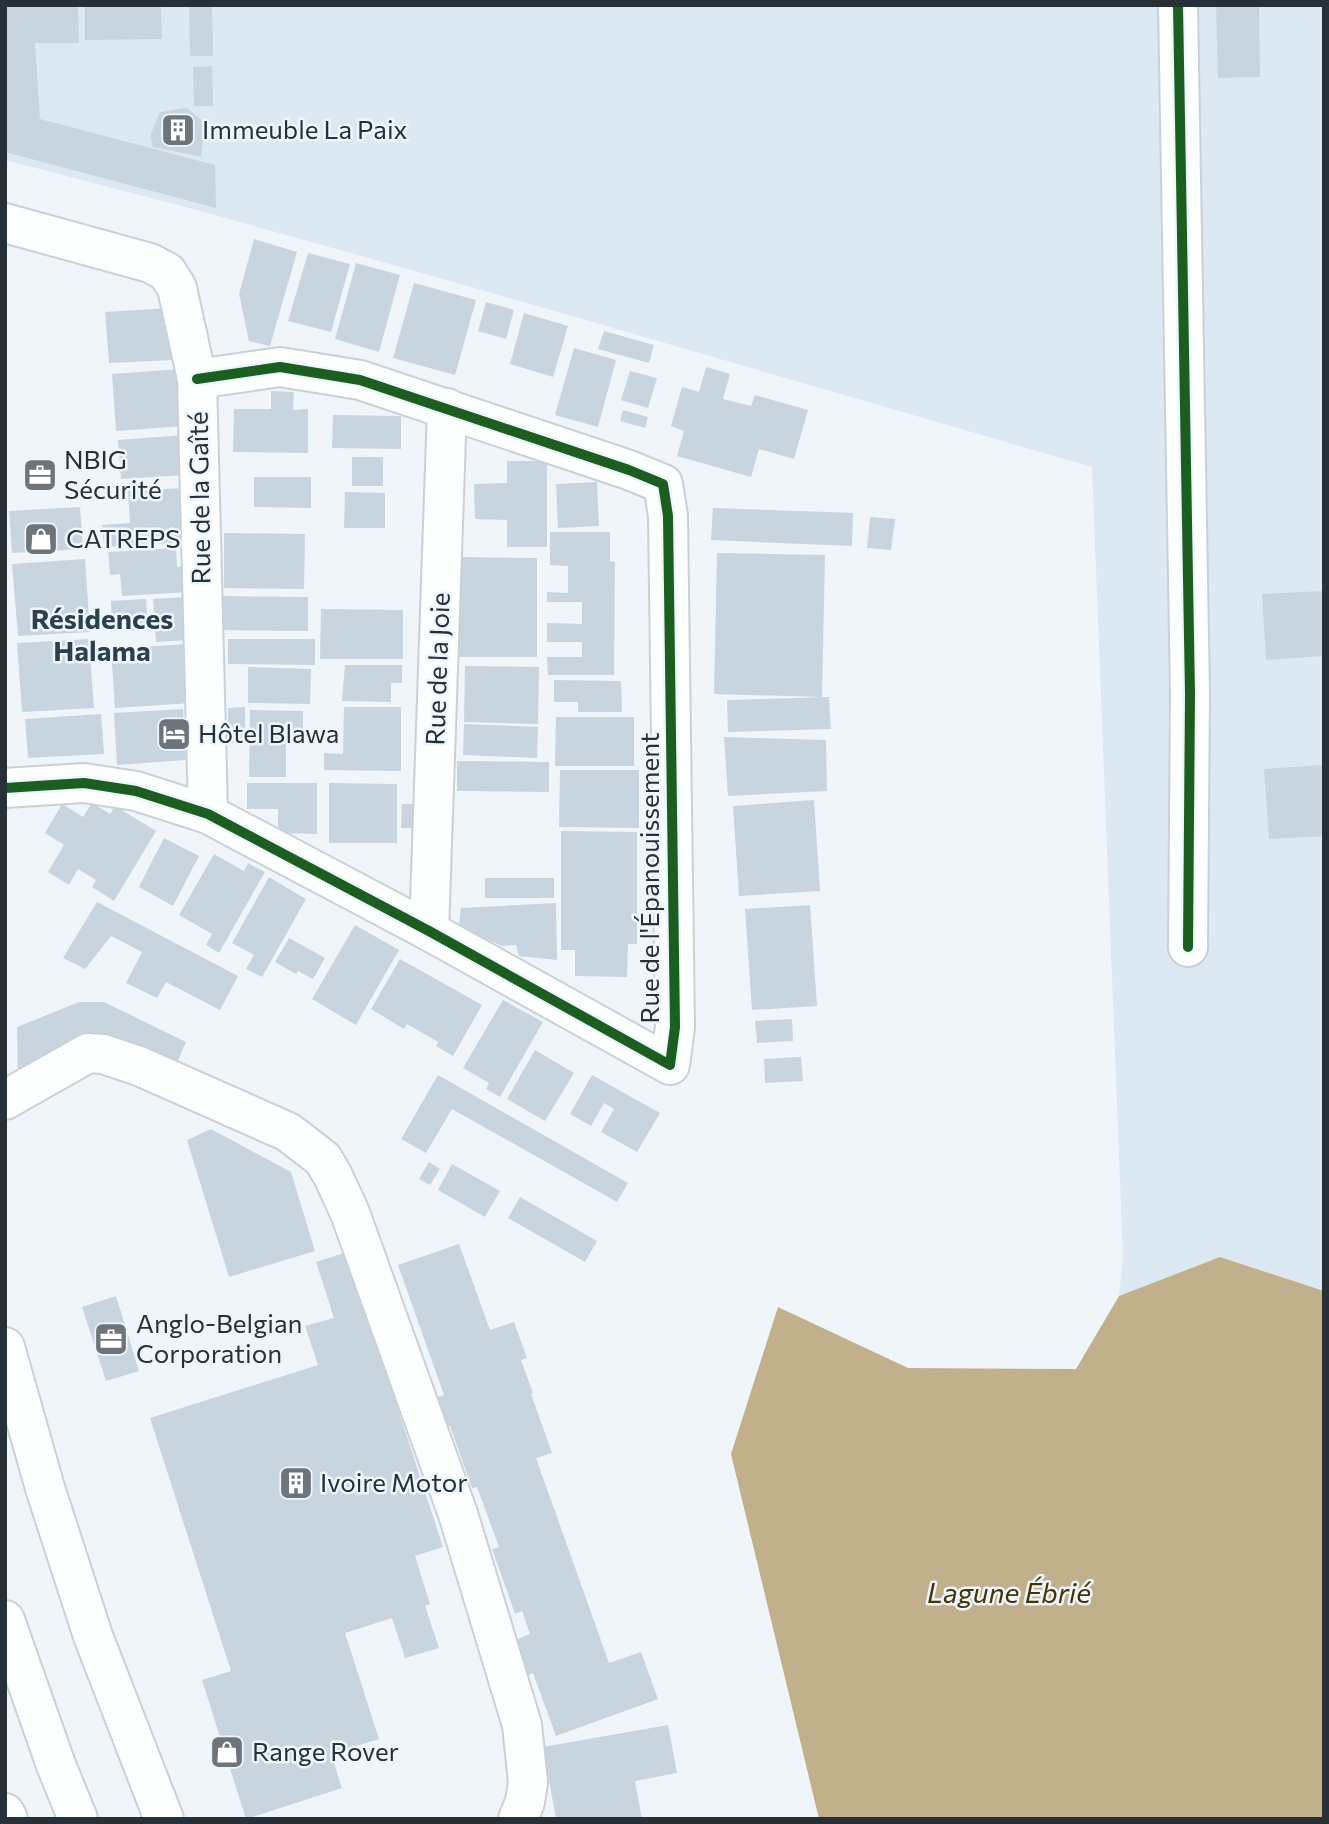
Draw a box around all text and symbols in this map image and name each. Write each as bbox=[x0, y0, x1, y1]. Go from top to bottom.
building icon: Immeuble La Paix bbox=[159, 111, 197, 149]
place label: Immeuble La Paix bbox=[202, 113, 408, 144]
street label: Rue de la Gaîté bbox=[181, 411, 216, 585]
place label: NBIG Sécurité bbox=[64, 443, 162, 504]
office icon: NBIG Sécurité bbox=[21, 456, 59, 494]
shop icon: CATREPS bbox=[22, 520, 60, 558]
place label: CATREPS bbox=[66, 522, 181, 553]
street label: Rue de la Joie bbox=[418, 592, 455, 746]
district label: Résidences Halama bbox=[31, 601, 173, 667]
hotel icon: Hôtel Blawa bbox=[155, 715, 193, 753]
place label: Hôtel Blawa bbox=[198, 717, 339, 748]
street label: Rue de l'Épanouissement bbox=[633, 732, 664, 1024]
place label: Anglo-Belgian Corporation bbox=[136, 1307, 302, 1368]
office icon: Anglo-Belgian Corporation bbox=[92, 1320, 130, 1358]
building icon: Ivoire Motor bbox=[277, 1464, 315, 1502]
place label: Ivoire Motor bbox=[320, 1466, 468, 1497]
water label: Lagune Ébrié bbox=[927, 1575, 1092, 1609]
shop icon: Range Rover bbox=[208, 1733, 246, 1771]
place label: Range Rover bbox=[252, 1735, 399, 1766]

